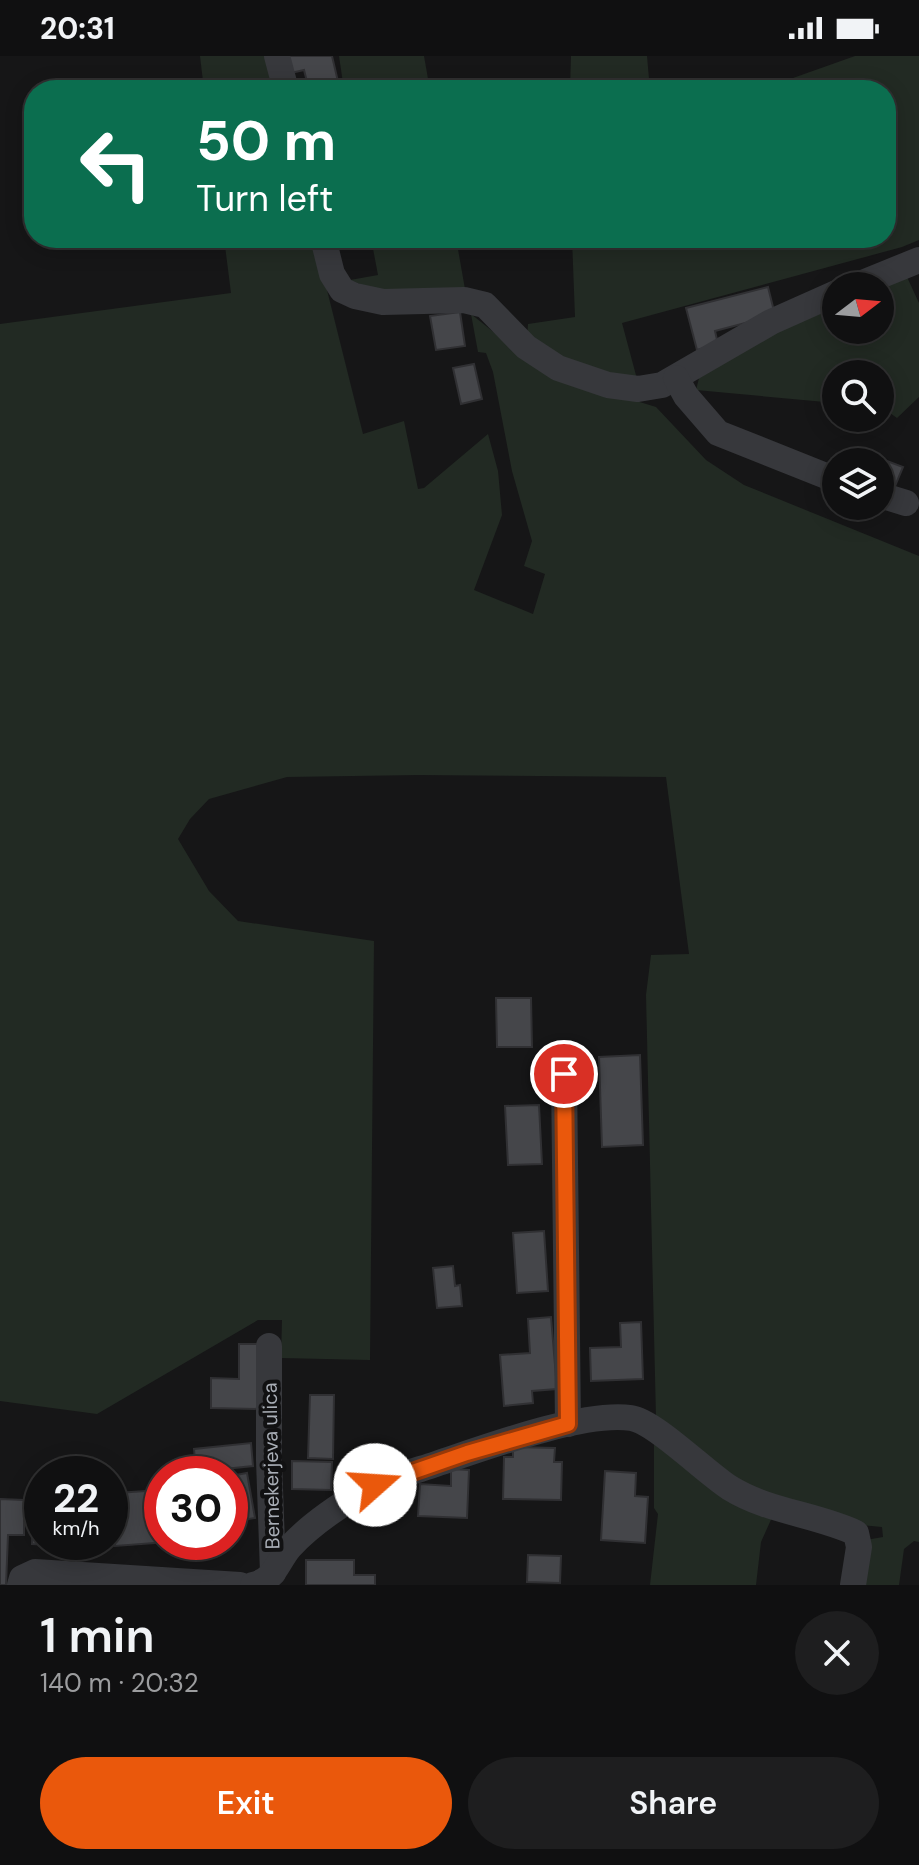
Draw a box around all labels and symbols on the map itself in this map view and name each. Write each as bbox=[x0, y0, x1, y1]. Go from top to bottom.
north arrow bbox=[822, 272, 894, 344]
pin bbox=[530, 1040, 598, 1108]
street label: Bernekerjeva ulica bbox=[257, 1382, 285, 1550]
position arrow bbox=[333, 1443, 417, 1527]
speed limit sign: 30 bbox=[144, 1456, 248, 1560]

